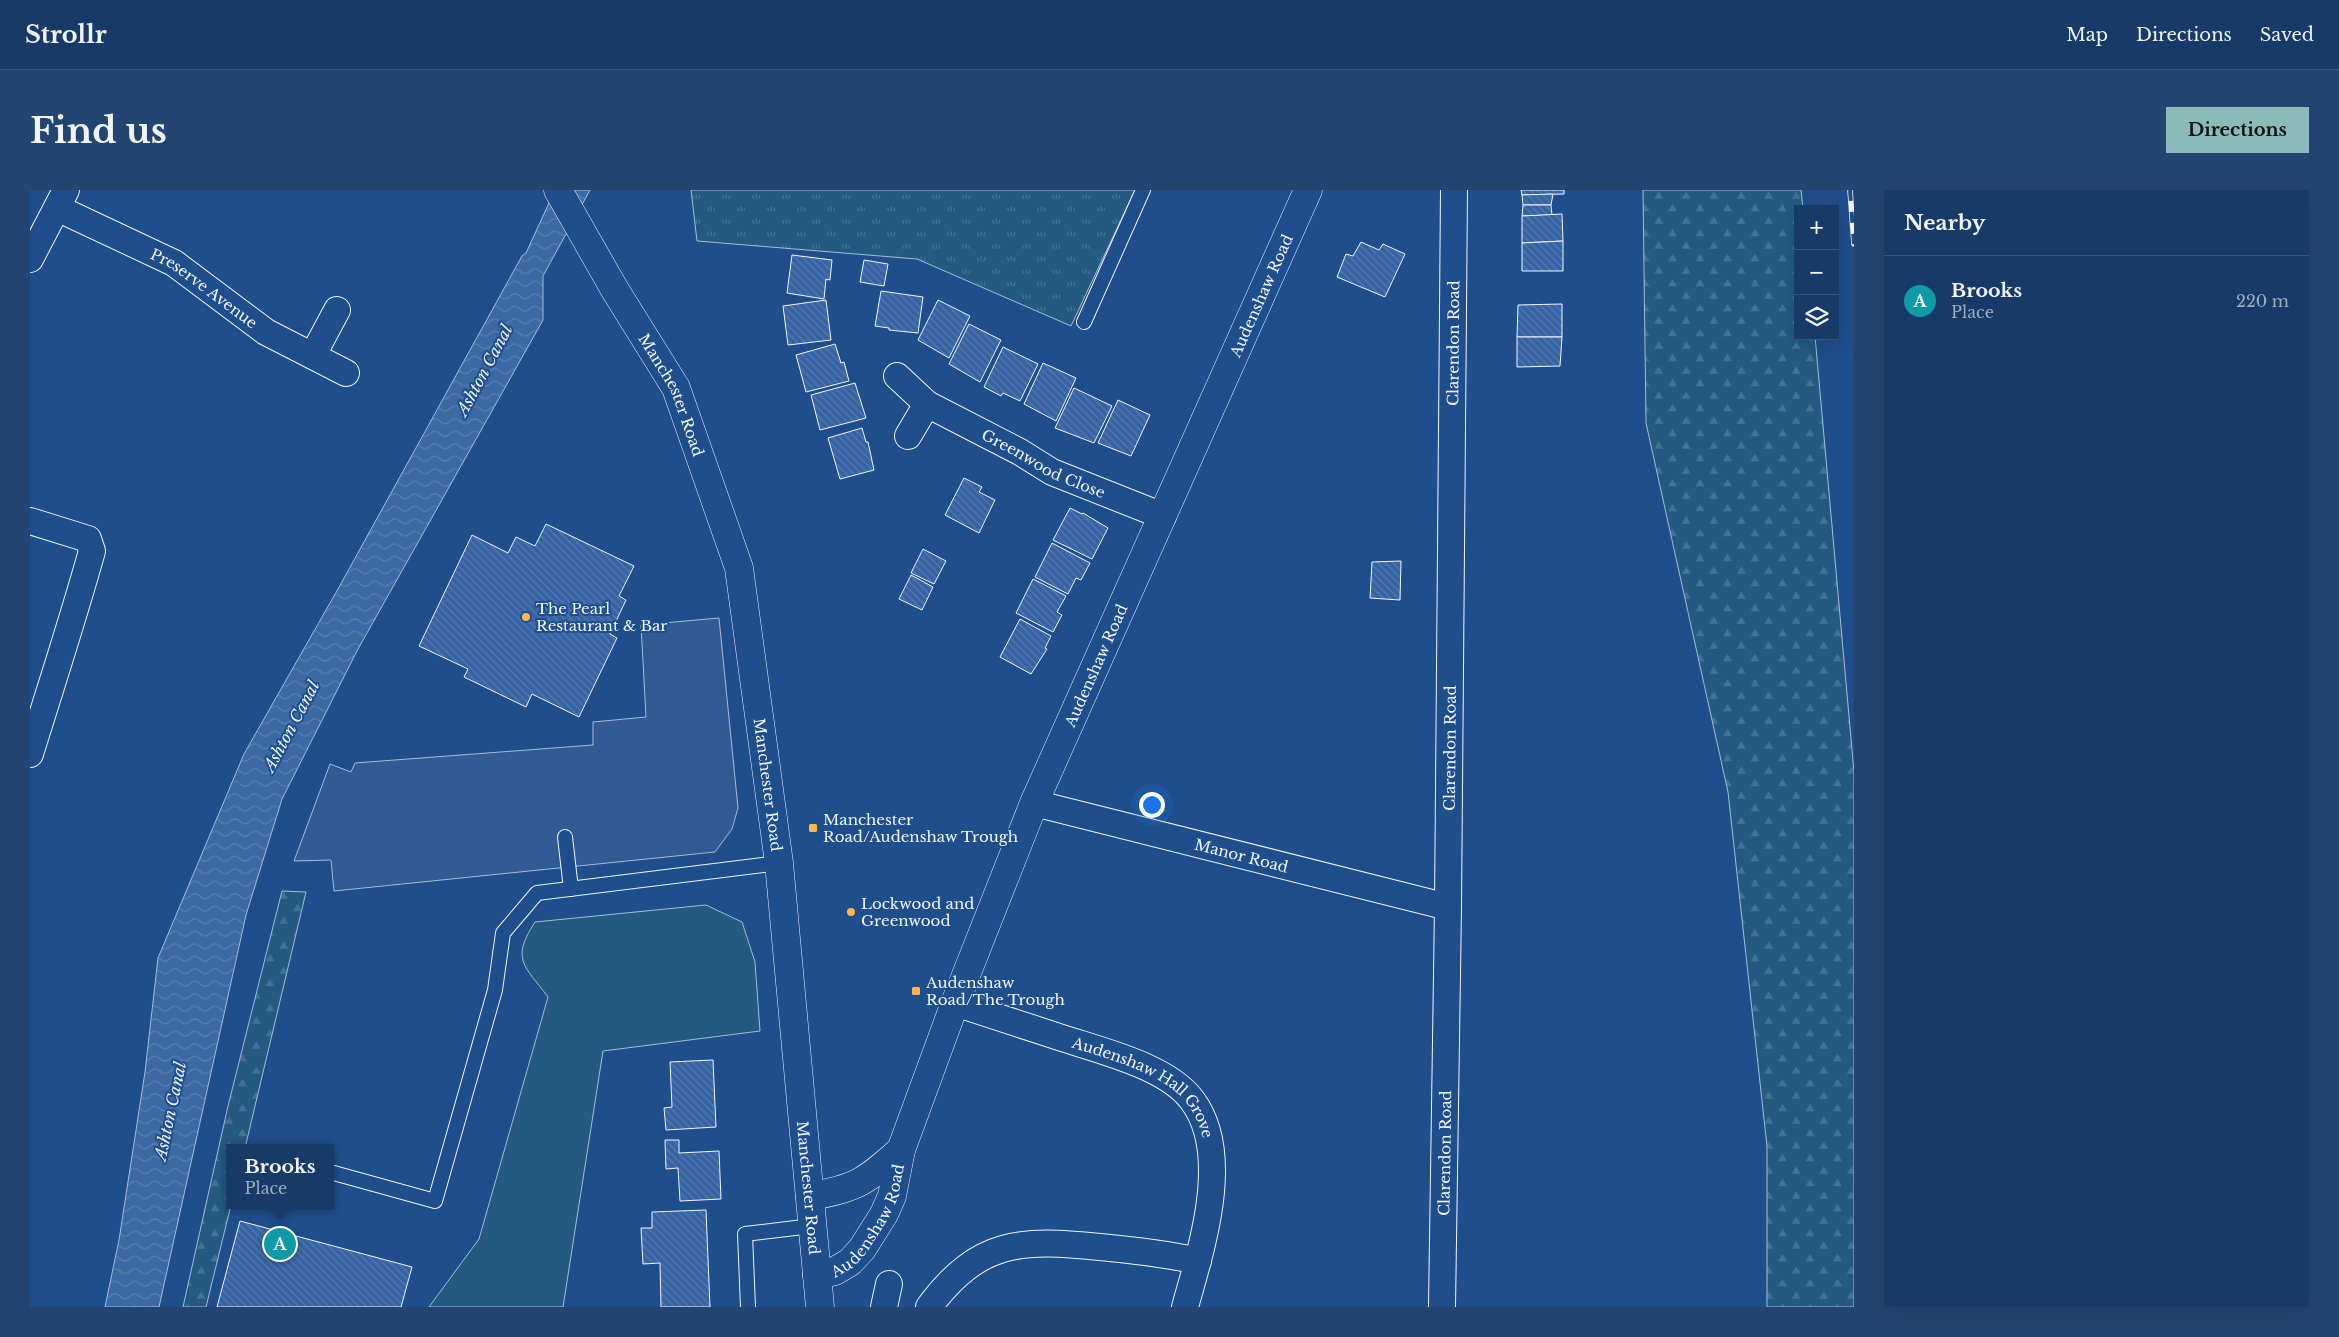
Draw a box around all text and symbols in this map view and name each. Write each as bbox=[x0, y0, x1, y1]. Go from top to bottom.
text: Strollr bbox=[25, 20, 107, 49]
text: Map bbox=[2066, 24, 2108, 46]
text: Directions bbox=[2136, 24, 2232, 46]
text: Saved bbox=[2260, 24, 2314, 46]
button: Directions bbox=[2166, 107, 2309, 153]
text: Find us bbox=[30, 109, 167, 152]
map controls bbox=[1794, 205, 1839, 340]
button: + bbox=[1794, 205, 1839, 250]
text: Nearby bbox=[1904, 210, 1985, 236]
street label: Audenshaw Road bbox=[1225, 231, 1296, 361]
street label: Preserve Avenue bbox=[148, 244, 261, 332]
button: − bbox=[1794, 250, 1839, 295]
text: Brooks bbox=[1951, 279, 2022, 302]
street label: Clarendon Road bbox=[1443, 280, 1463, 406]
text: A bbox=[1914, 291, 1926, 311]
text: 220 m bbox=[2236, 291, 2289, 311]
button: layers bbox=[1794, 295, 1839, 340]
text: Place bbox=[1951, 302, 1994, 322]
water label: Ashton Canal bbox=[451, 320, 517, 421]
street label: Manchester Road bbox=[635, 330, 709, 459]
street label: Greenwood Close bbox=[979, 424, 1108, 502]
place label: The Pearl Restaurant & Bar bbox=[536, 599, 668, 635]
street label: Audenshaw Road bbox=[1059, 601, 1131, 730]
marker: The Pearl Restaurant & Bar bbox=[520, 611, 532, 623]
water label: Ashton Canal bbox=[258, 676, 324, 777]
street label: Clarendon Road bbox=[1439, 685, 1459, 811]
street label: Manchester Road bbox=[750, 717, 787, 852]
your location bbox=[1139, 792, 1165, 818]
place label: Manchester Road/Audenshaw Trough bbox=[823, 810, 1018, 846]
marker: Manchester Road/Audenshaw Trough bbox=[807, 822, 819, 834]
street label: Manor Road bbox=[1193, 834, 1290, 876]
place label: Lockwood and Greenwood bbox=[861, 894, 974, 930]
marker: Lockwood and Greenwood bbox=[845, 906, 857, 918]
place label: Audenshaw Road/The Trough bbox=[925, 973, 1065, 1009]
marker: Audenshaw Road/The Trough bbox=[910, 985, 922, 997]
street label: Audenshaw Hall Grove bbox=[1069, 1032, 1218, 1140]
water label: Ashton Canal bbox=[149, 1059, 190, 1164]
street label: Clarendon Road bbox=[1434, 1090, 1455, 1216]
street label: Manchester Road bbox=[793, 1120, 825, 1255]
popup bbox=[226, 1144, 334, 1209]
text: Brooks bbox=[244, 1155, 316, 1178]
street label: Audenshaw Road bbox=[826, 1162, 908, 1282]
text: Place bbox=[244, 1178, 287, 1198]
pin: A bbox=[264, 1225, 296, 1263]

